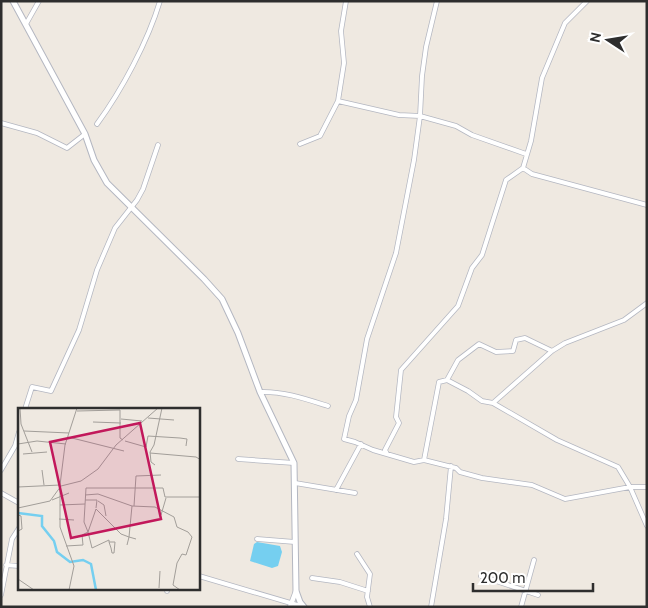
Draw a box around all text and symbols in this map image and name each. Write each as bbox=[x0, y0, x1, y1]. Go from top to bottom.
north arrow bbox=[583, 15, 633, 65]
text: N bbox=[585, 31, 605, 44]
inset map bbox=[18, 408, 200, 590]
scale bar bbox=[473, 560, 593, 592]
text: 200 m bbox=[480, 569, 525, 587]

